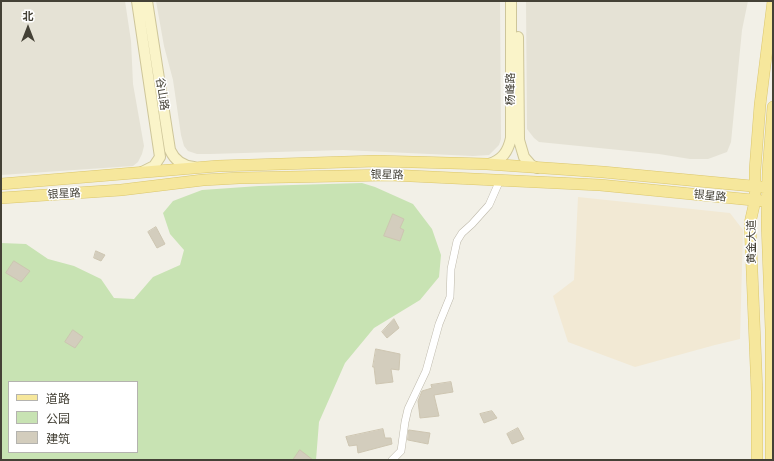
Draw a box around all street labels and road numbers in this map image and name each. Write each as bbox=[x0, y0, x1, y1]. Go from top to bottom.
street label: 杨峰路 bbox=[504, 73, 518, 105]
street label: 谷山路 bbox=[153, 77, 171, 111]
street label: 银星路 bbox=[370, 168, 404, 182]
street label: 银星路 bbox=[47, 187, 81, 201]
street label: 银星路 bbox=[693, 188, 727, 204]
street label: 黄金大道 bbox=[745, 220, 759, 264]

